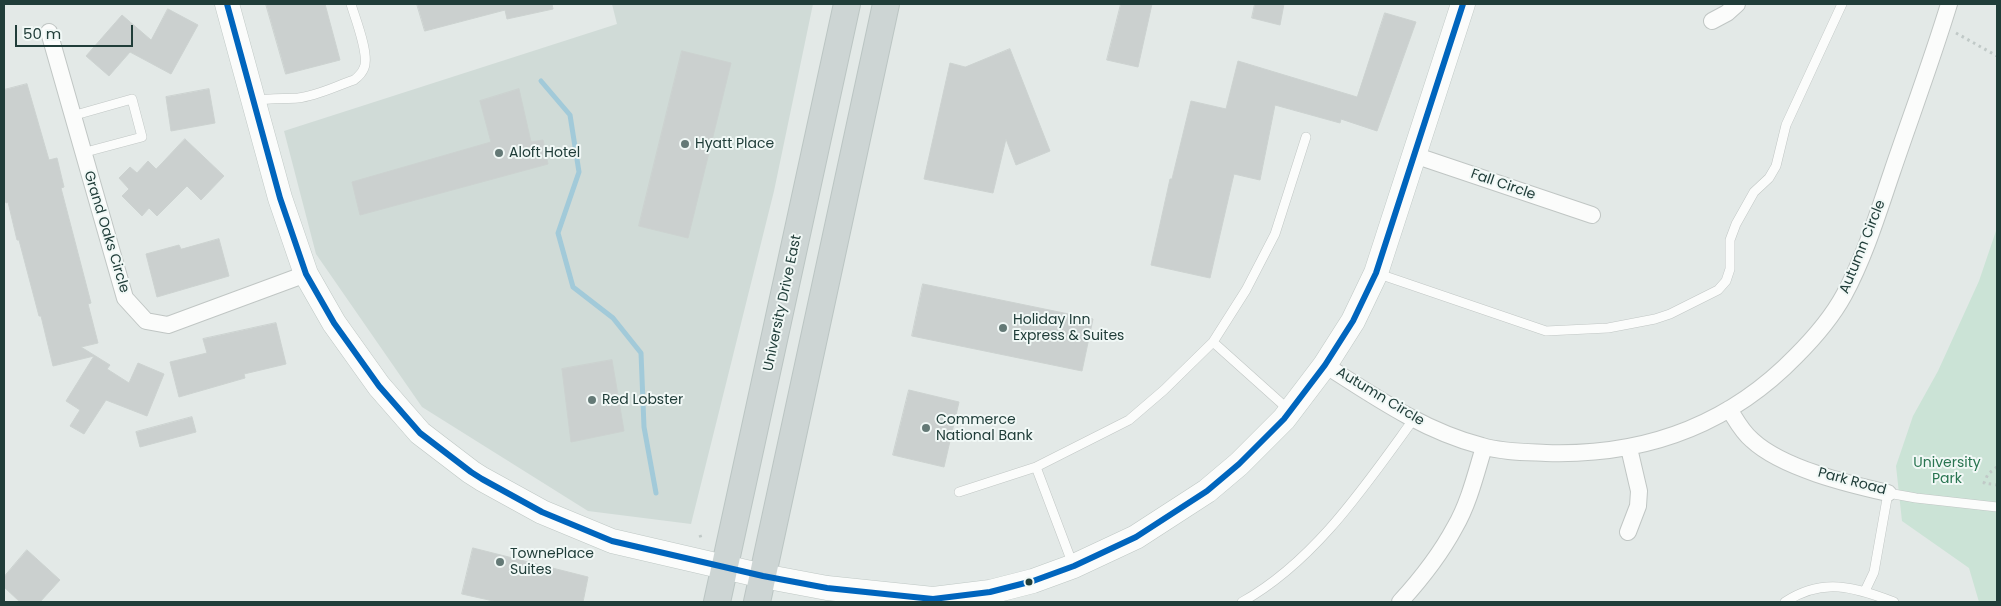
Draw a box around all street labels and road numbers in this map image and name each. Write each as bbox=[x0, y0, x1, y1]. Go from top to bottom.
street label: Fall Circle bbox=[1468, 166, 1538, 204]
street label: Grand Oaks Circle bbox=[79, 169, 133, 295]
street label: Autumn Circle bbox=[1837, 198, 1889, 296]
street label: University Drive East bbox=[760, 233, 806, 373]
street label: Autumn Circle bbox=[1333, 364, 1427, 430]
street label: Park Road bbox=[1816, 465, 1888, 499]

